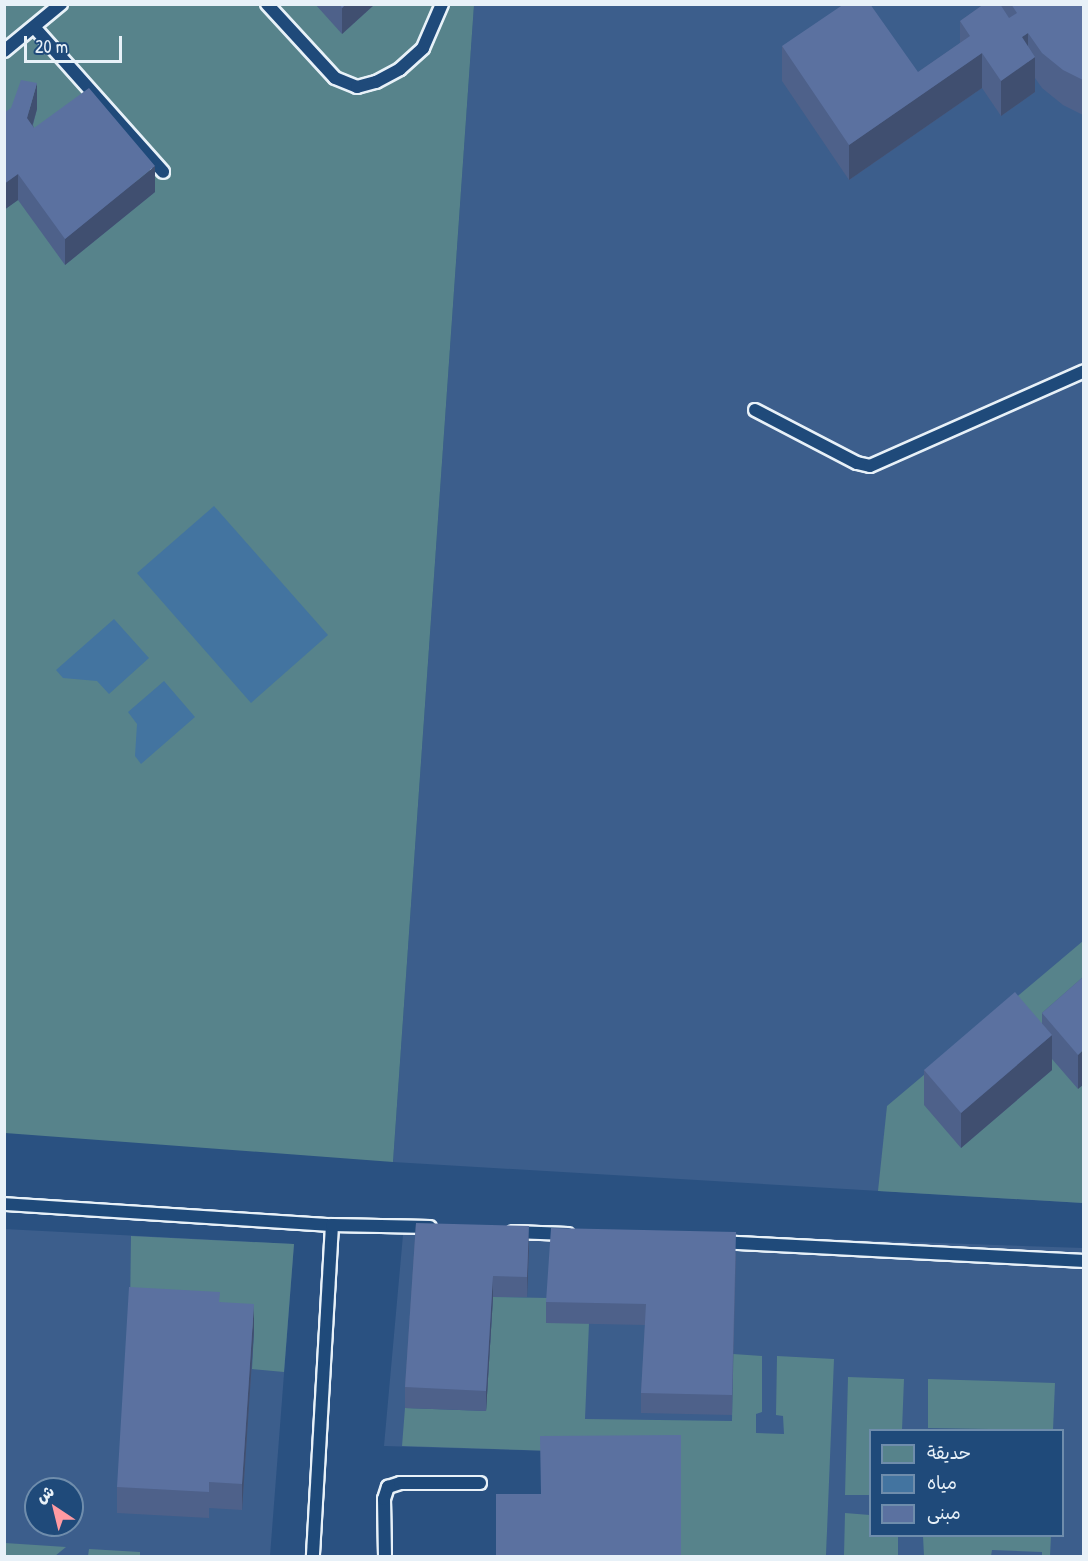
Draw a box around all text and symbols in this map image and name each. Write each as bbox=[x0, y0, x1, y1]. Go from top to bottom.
scale bar bbox=[27, 24, 124, 62]
text: 20 m bbox=[35, 34, 68, 59]
legend bbox=[869, 1429, 1064, 1537]
text: حديقة bbox=[927, 1440, 971, 1465]
text: مياه bbox=[927, 1470, 957, 1495]
north arrow bbox=[24, 1477, 84, 1537]
text: ش bbox=[31, 1480, 58, 1508]
text: مبنى bbox=[927, 1500, 961, 1525]

